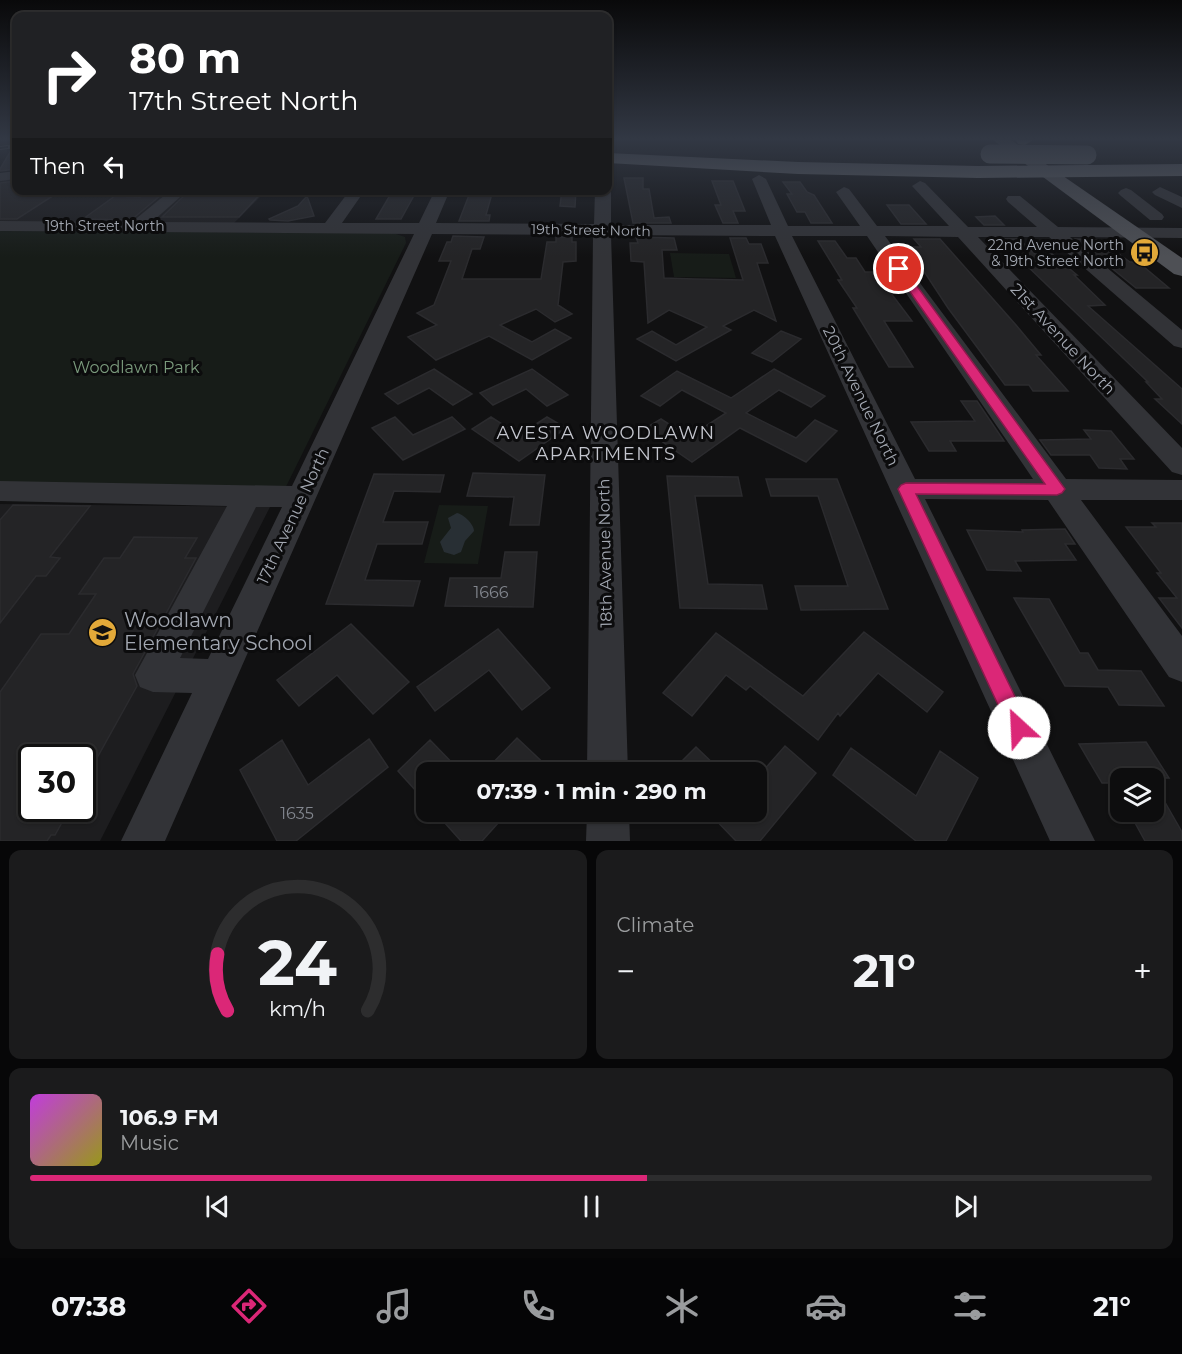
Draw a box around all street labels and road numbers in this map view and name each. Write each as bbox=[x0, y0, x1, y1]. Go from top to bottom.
street label: 19th Street North bbox=[45, 217, 165, 235]
street label: 19th Street North bbox=[531, 220, 651, 240]
street label: 21st Avenue North bbox=[1007, 280, 1119, 398]
street label: 20th Avenue North bbox=[819, 323, 903, 469]
street label: 17th Avenue North bbox=[253, 445, 333, 587]
street label: 18th Avenue North bbox=[594, 478, 616, 628]

